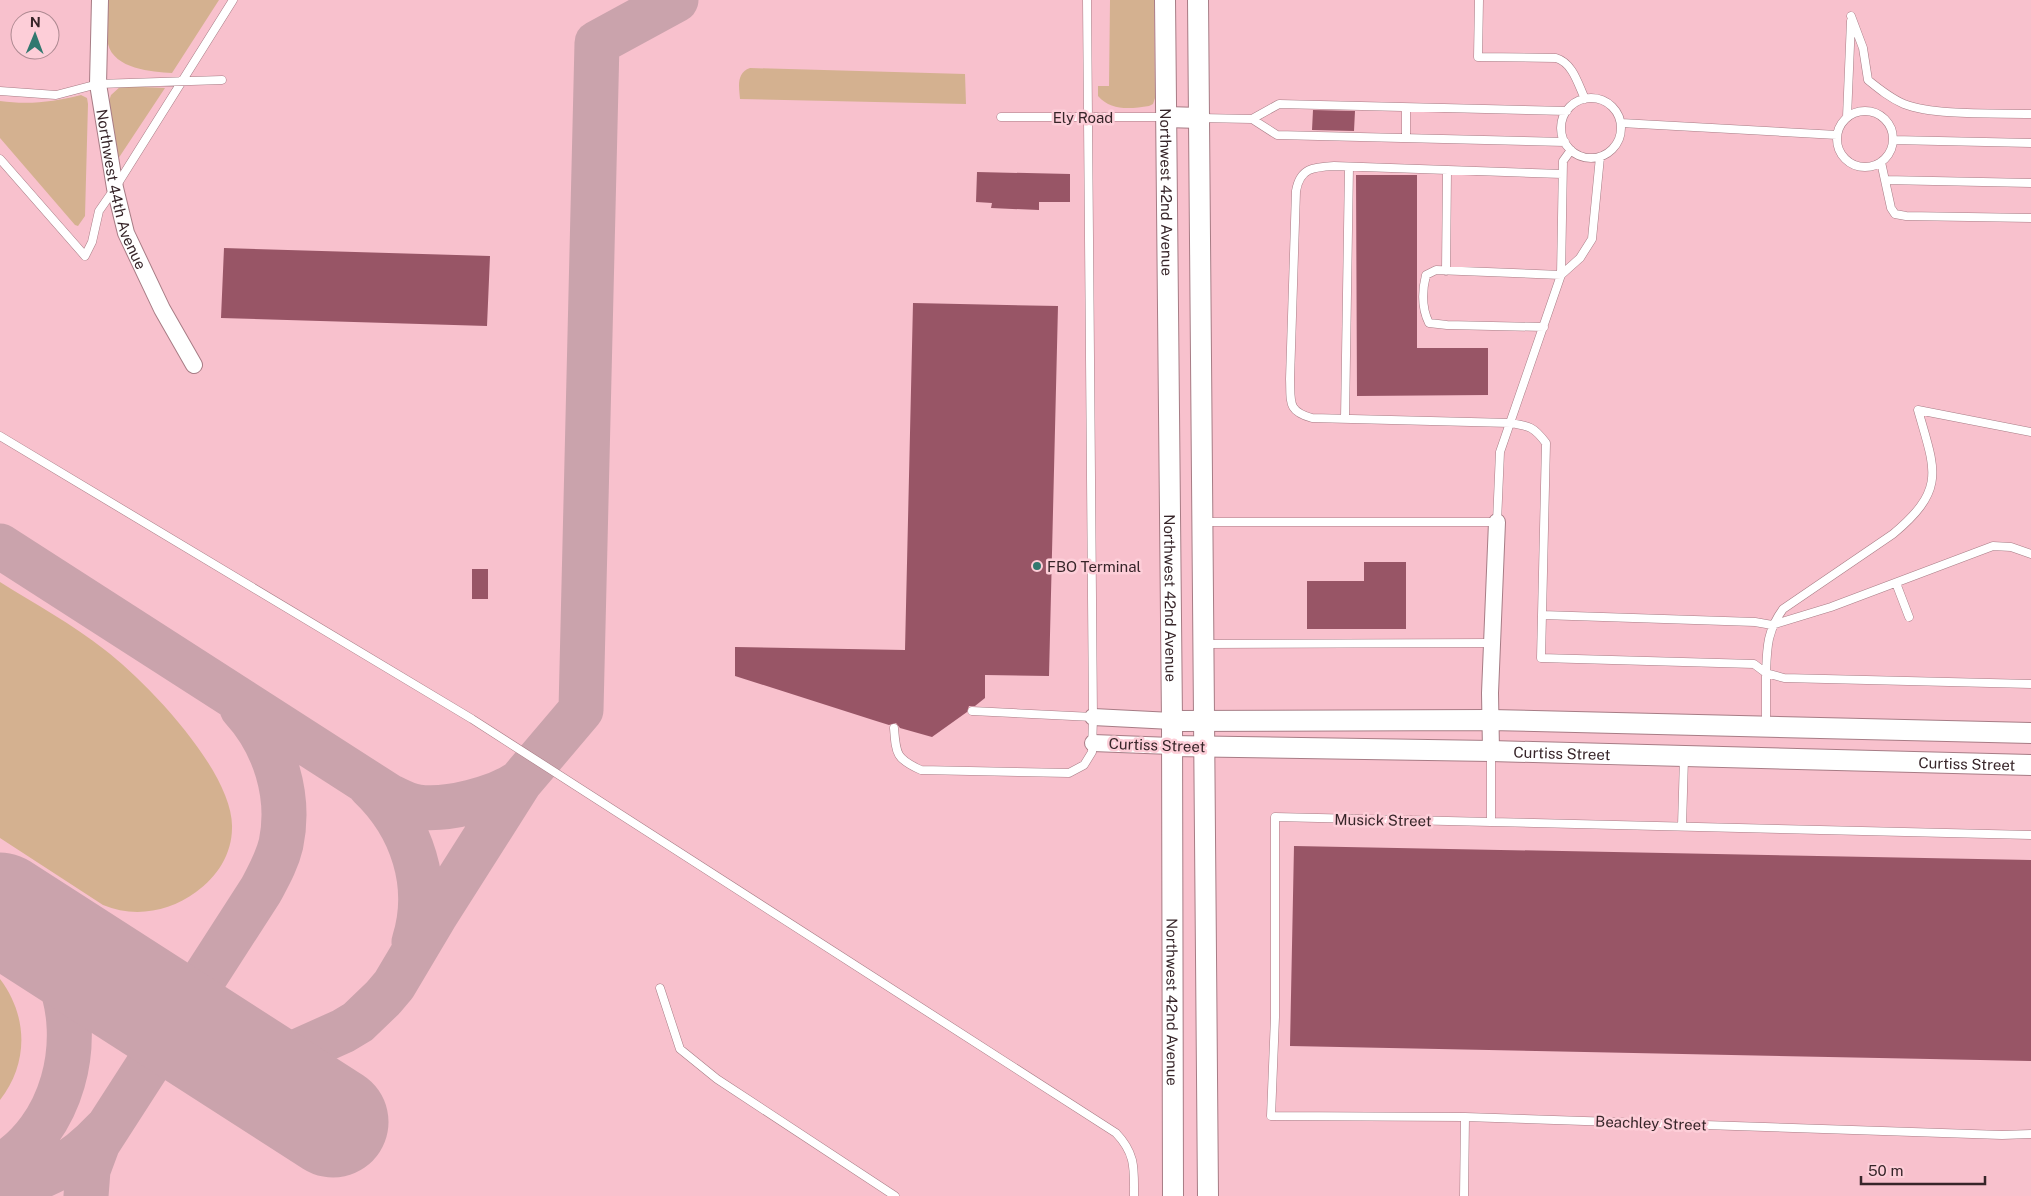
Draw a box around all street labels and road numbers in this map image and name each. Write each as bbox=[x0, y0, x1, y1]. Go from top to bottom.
street label: Northwest 44th Avenue bbox=[94, 108, 150, 272]
street label: Northwest 42nd Avenue bbox=[1158, 108, 1176, 276]
street label: Ely Road bbox=[1053, 109, 1113, 126]
street label: Northwest 42nd Avenue bbox=[1161, 514, 1180, 682]
street label: Curtiss Street bbox=[1108, 735, 1206, 755]
street label: Curtiss Street bbox=[1513, 743, 1611, 763]
street label: Curtiss Street bbox=[1918, 754, 2016, 773]
street label: Musick Street bbox=[1334, 811, 1432, 829]
street label: Northwest 42nd Avenue bbox=[1164, 918, 1181, 1086]
street label: Beachley Street bbox=[1595, 1113, 1707, 1133]

